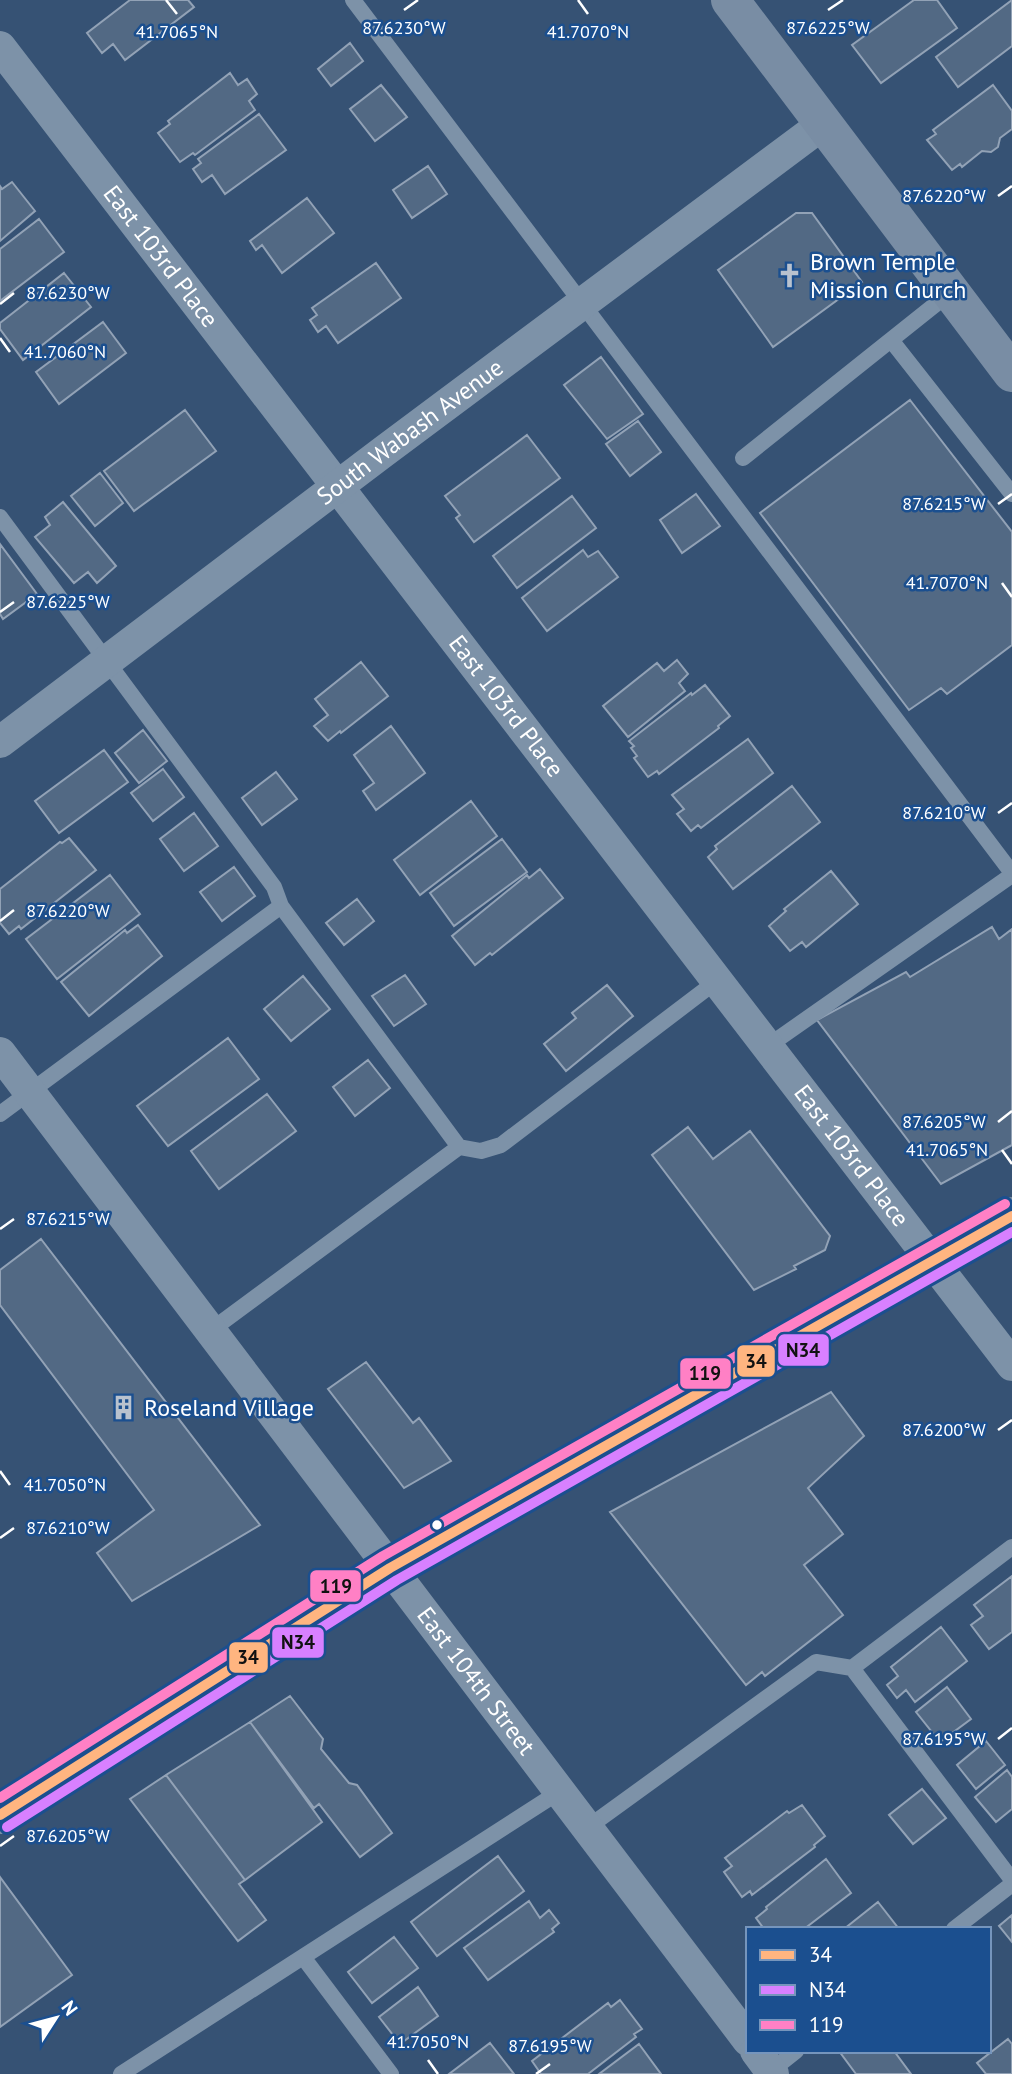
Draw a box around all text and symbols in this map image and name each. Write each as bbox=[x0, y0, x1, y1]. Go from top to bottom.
text: 87.6230°W bbox=[362, 16, 446, 39]
text: 87.6225°W bbox=[786, 16, 870, 39]
text: 41.7065°N bbox=[136, 20, 218, 43]
text: 41.7070°N bbox=[547, 20, 629, 43]
street label: East 103rd Place bbox=[97, 179, 226, 333]
text: 87.6220°W bbox=[902, 184, 986, 207]
place label: Brown Temple Mission Church bbox=[810, 246, 966, 305]
church icon: Brown Temple Mission Church bbox=[776, 262, 804, 290]
text: 87.6230°W bbox=[26, 281, 110, 304]
text: 41.7060°N bbox=[24, 340, 106, 363]
street label: South Wabash Avenue bbox=[310, 352, 509, 512]
text: 87.6215°W bbox=[902, 492, 986, 515]
text: 41.7070°N bbox=[906, 571, 988, 594]
text: 87.6225°W bbox=[26, 590, 110, 613]
street label: East 103rd Place bbox=[442, 629, 571, 783]
text: 87.6210°W bbox=[902, 801, 986, 824]
text: 87.6220°W bbox=[26, 899, 110, 922]
street label: East 103rd Place bbox=[787, 1078, 916, 1233]
text: 87.6205°W bbox=[902, 1110, 986, 1133]
text: 41.7065°N bbox=[906, 1138, 988, 1161]
text: 87.6215°W bbox=[26, 1207, 110, 1230]
line badge: N34 bbox=[777, 1333, 830, 1367]
text: N34 bbox=[786, 1338, 820, 1362]
line badge: 34 bbox=[736, 1344, 776, 1378]
text: 34 bbox=[745, 1349, 767, 1373]
line badge: 119 bbox=[679, 1357, 732, 1390]
text: 119 bbox=[689, 1361, 721, 1385]
place label: Roseland Village bbox=[144, 1392, 314, 1423]
building icon: Roseland Village bbox=[110, 1394, 138, 1422]
text: 87.6200°W bbox=[902, 1418, 986, 1441]
text: 41.7050°N bbox=[24, 1473, 106, 1496]
text: 87.6210°W bbox=[26, 1516, 110, 1539]
unlabelled marker bbox=[430, 1518, 444, 1532]
line badge: 119 bbox=[309, 1569, 362, 1603]
text: 119 bbox=[320, 1574, 352, 1598]
street label: East 104th Street bbox=[410, 1601, 542, 1761]
line badge: N34 bbox=[271, 1626, 325, 1659]
text: N34 bbox=[281, 1630, 315, 1654]
line badge: 34 bbox=[228, 1641, 269, 1674]
text: 34 bbox=[237, 1645, 259, 1669]
text: 87.6195°W bbox=[902, 1727, 986, 1750]
text: 87.6205°W bbox=[26, 1824, 110, 1847]
legend bbox=[746, 1927, 991, 2053]
text: 34 bbox=[809, 1941, 832, 1968]
text: N34 bbox=[809, 1976, 846, 2003]
north arrow bbox=[21, 1983, 91, 2053]
text: N bbox=[56, 1996, 83, 2020]
text: 119 bbox=[809, 2011, 843, 2038]
text: 41.7050°N bbox=[387, 2030, 469, 2053]
text: 87.6195°W bbox=[508, 2034, 592, 2057]

